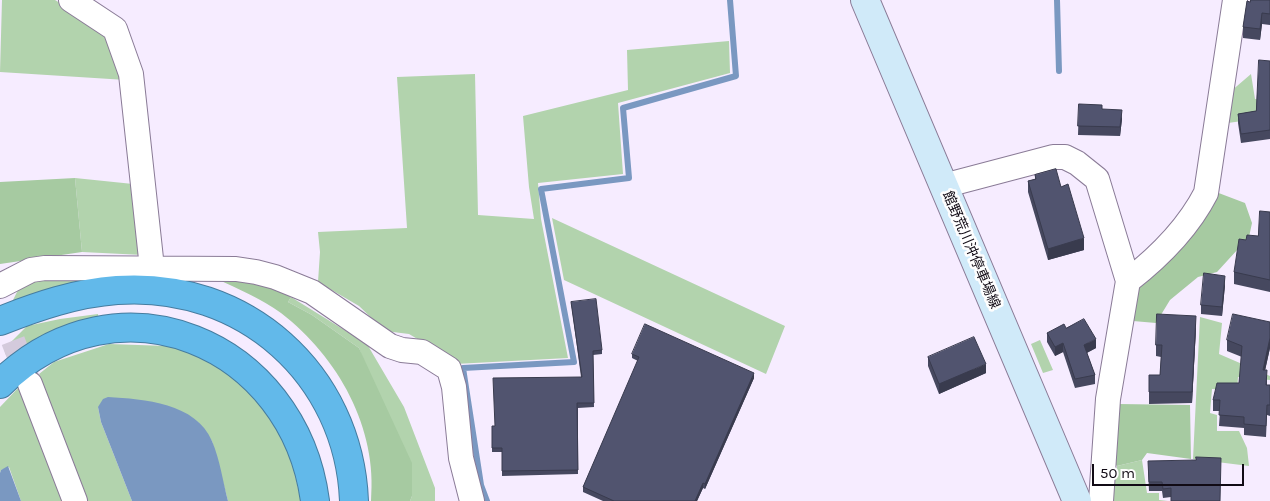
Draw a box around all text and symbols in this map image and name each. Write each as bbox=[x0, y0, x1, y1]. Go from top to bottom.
street label: 館野荒川沖停車場線 bbox=[939, 189, 1003, 311]
scale bar bbox=[1095, 454, 1248, 486]
text: 50 m bbox=[1100, 464, 1135, 482]

